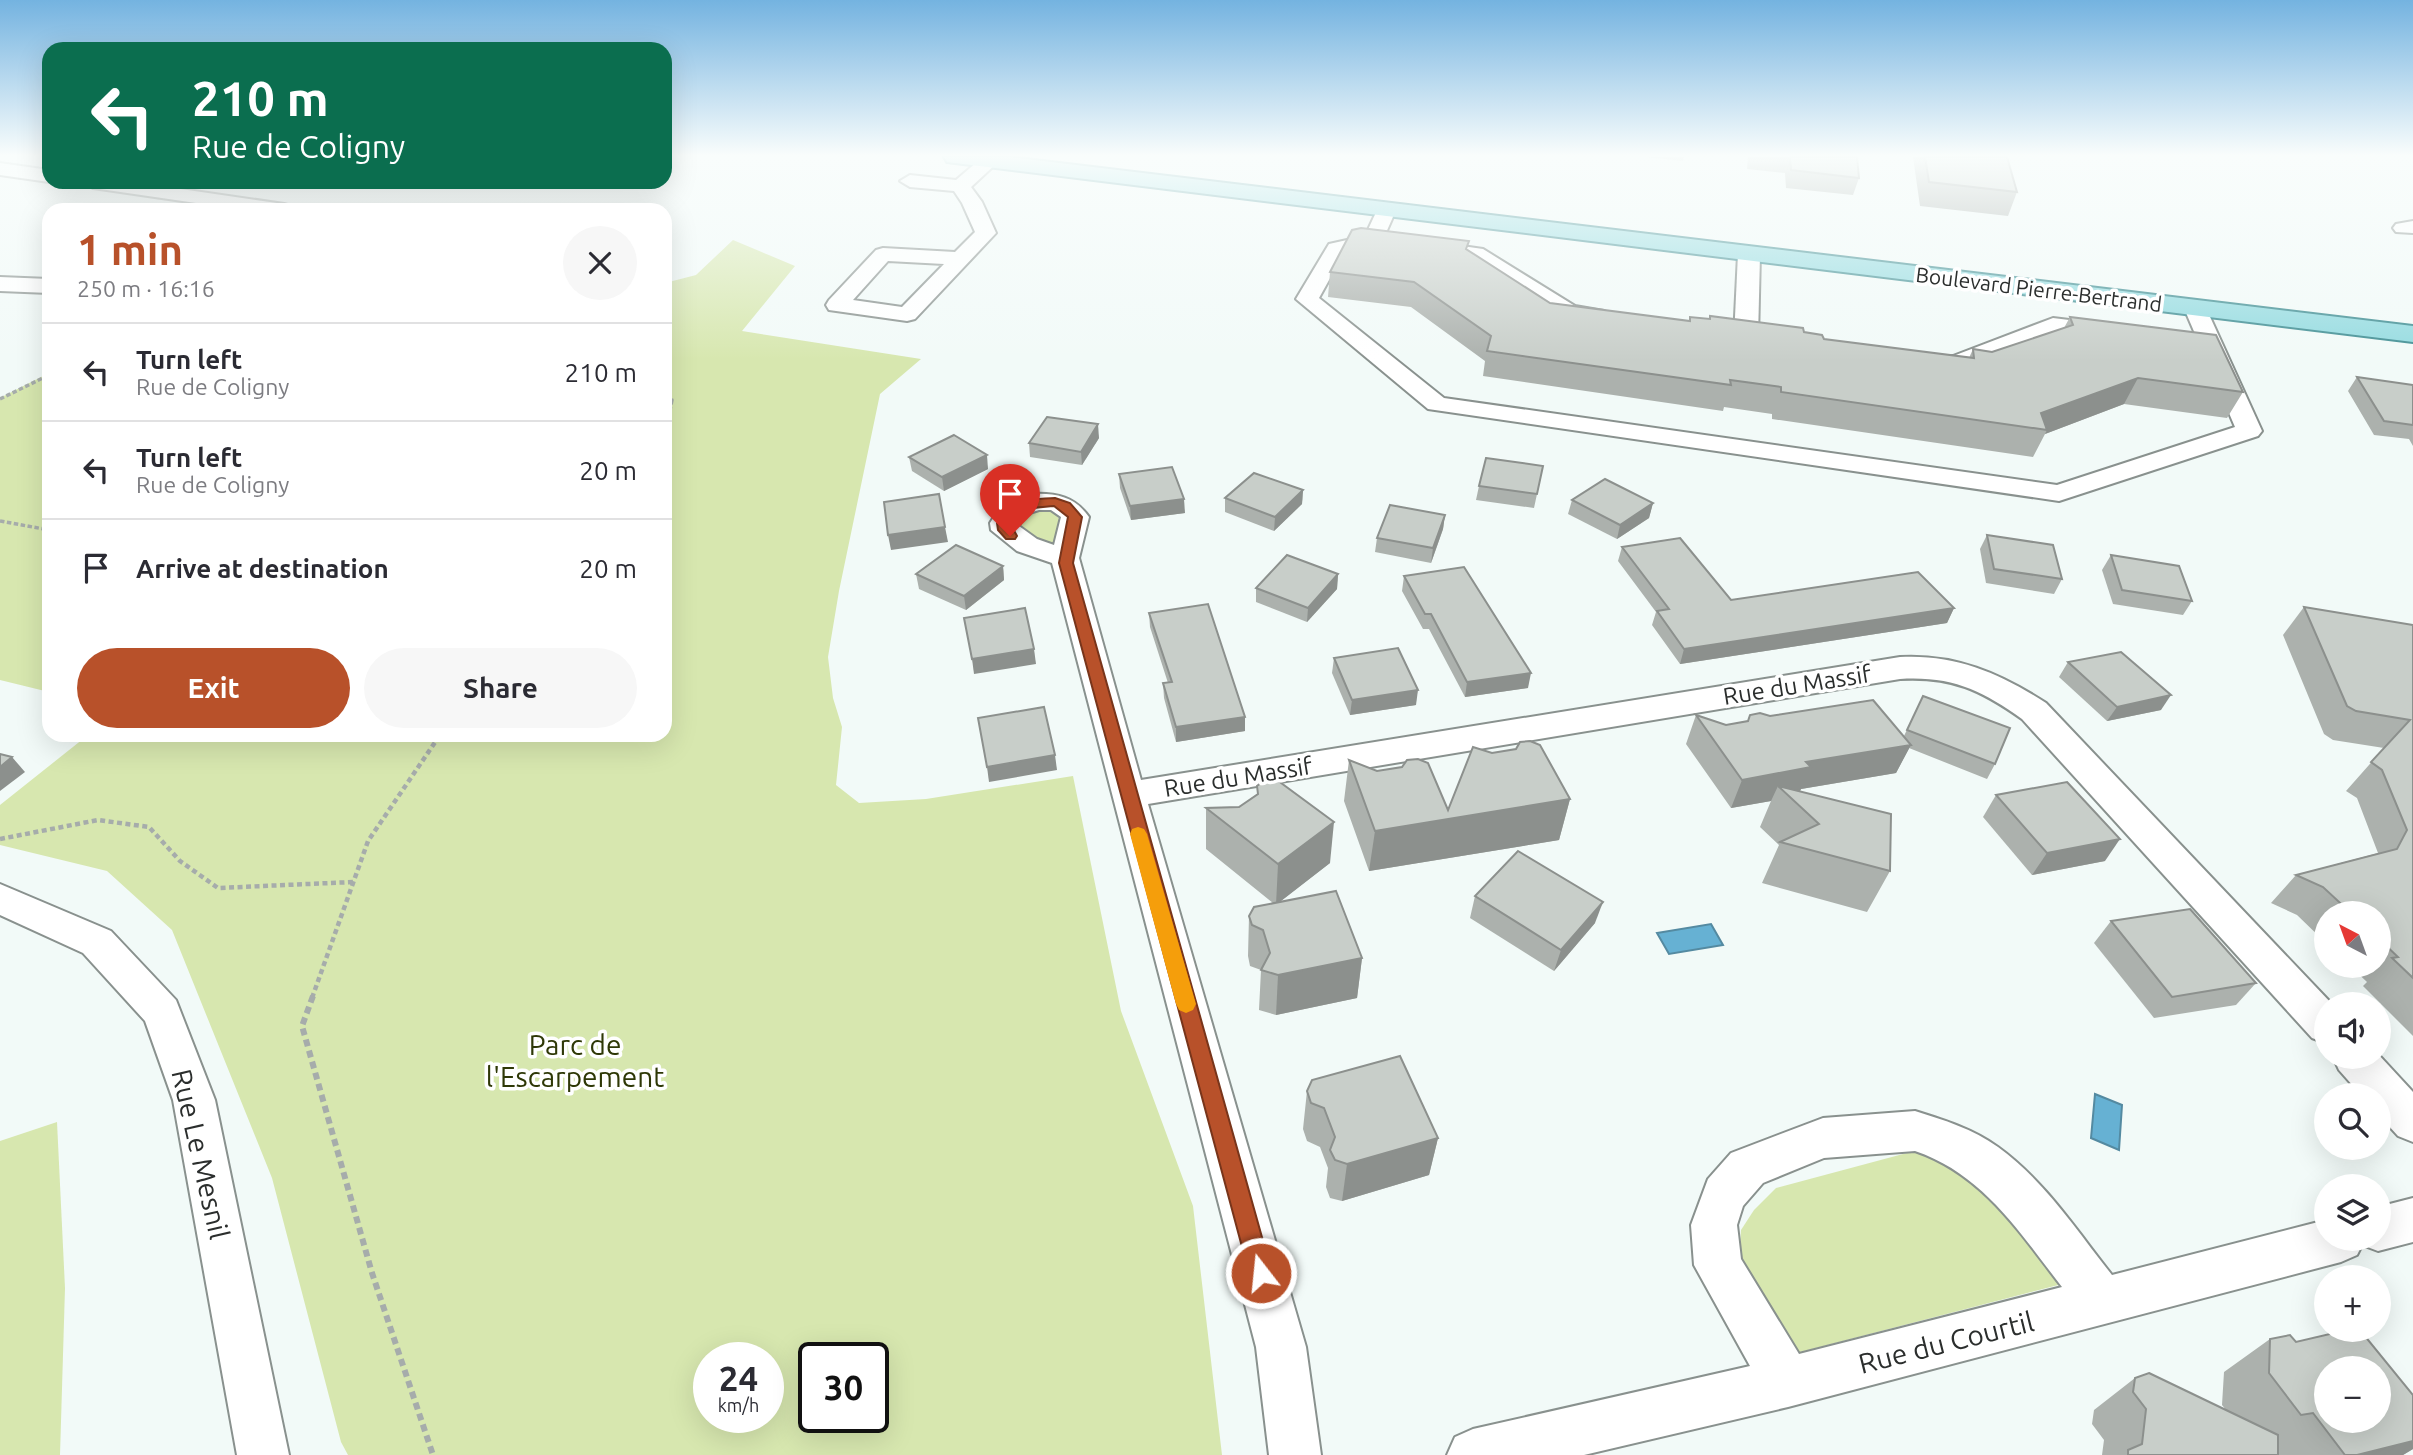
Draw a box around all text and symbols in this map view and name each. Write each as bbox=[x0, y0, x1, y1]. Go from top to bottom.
icon: left bbox=[77, 70, 168, 161]
text: 210 m bbox=[192, 70, 329, 125]
text: Rue de Coligny bbox=[192, 128, 405, 164]
text: 1 min bbox=[77, 226, 183, 273]
button: close bbox=[563, 226, 637, 300]
street label: Boulevard Pierre-Bertrand bbox=[1915, 262, 2163, 316]
text: 250 m · 16:16 bbox=[77, 276, 215, 301]
text: Turn left bbox=[136, 345, 242, 374]
icon: left bbox=[77, 353, 115, 391]
text: 210 m bbox=[565, 358, 637, 387]
text: Rue de Coligny bbox=[136, 374, 289, 399]
text: Turn left bbox=[136, 443, 242, 472]
icon: left bbox=[77, 451, 115, 489]
text: 20 m bbox=[579, 456, 637, 485]
pin bbox=[980, 464, 1040, 536]
text: Rue de Coligny bbox=[136, 472, 289, 497]
icon: arrive bbox=[991, 475, 1029, 513]
icon: arrive bbox=[77, 549, 115, 587]
text: Arrive at destination bbox=[136, 554, 389, 583]
text: 20 m bbox=[579, 554, 637, 583]
button: Exit bbox=[77, 648, 350, 728]
button: Share bbox=[364, 648, 637, 728]
street label: Rue du Massif bbox=[1721, 660, 1874, 710]
street label: Rue du Massif bbox=[1162, 752, 1315, 802]
north arrow bbox=[2314, 901, 2390, 978]
map controls bbox=[2314, 901, 2391, 1433]
button: sound bbox=[2314, 992, 2391, 1069]
park label: Parc de l'Escarpement bbox=[486, 1029, 664, 1092]
street label: Rue Le Mesnil bbox=[166, 1066, 236, 1242]
button: search bbox=[2314, 1083, 2391, 1160]
button: layers bbox=[2314, 1174, 2391, 1251]
position arrow bbox=[1224, 1236, 1298, 1310]
button: + bbox=[2314, 1265, 2391, 1342]
street label: Rue du Courtil bbox=[1855, 1305, 2037, 1379]
speed limit sign: 30 bbox=[798, 1342, 889, 1433]
button: − bbox=[2314, 1356, 2391, 1433]
text: 24 bbox=[719, 1358, 758, 1398]
text: km/h bbox=[718, 1395, 759, 1415]

